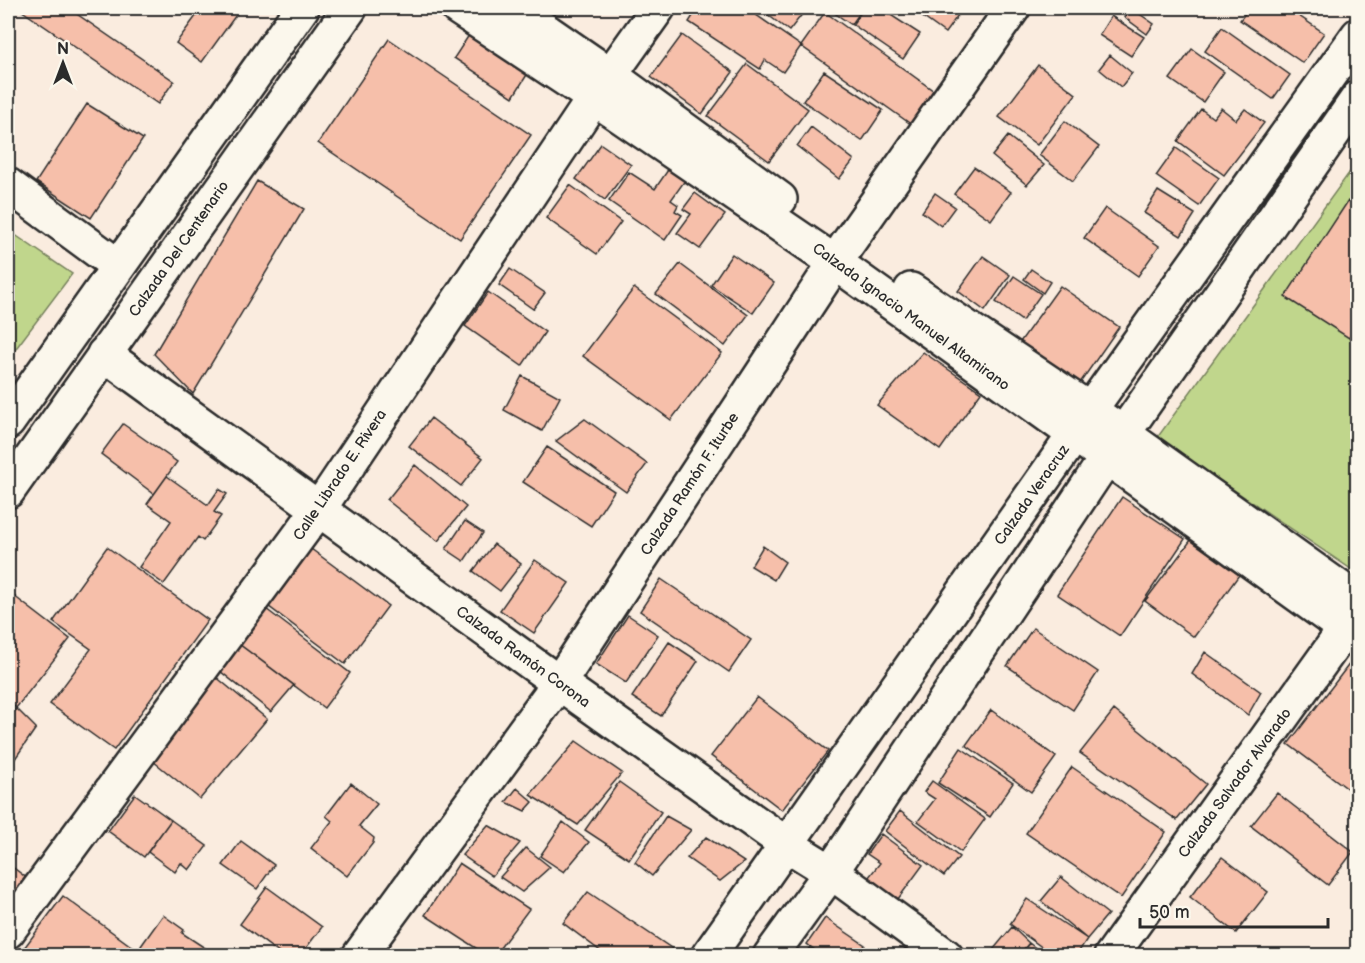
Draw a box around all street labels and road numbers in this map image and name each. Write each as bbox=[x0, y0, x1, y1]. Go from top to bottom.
street label: Calzada Del Centenario bbox=[125, 177, 233, 321]
street label: Calzada Ignacio Manuel Altamirano bbox=[809, 239, 1013, 395]
street label: Calle Librado E. Rivera bbox=[289, 406, 391, 544]
street label: Calzada Ramón F. Iturbe bbox=[637, 409, 743, 559]
street label: Calzada Veracruz bbox=[990, 440, 1074, 549]
street label: Calzada Ramón Corona bbox=[452, 602, 594, 712]
street label: Calzada Salvador Alvarado bbox=[1174, 704, 1296, 862]

